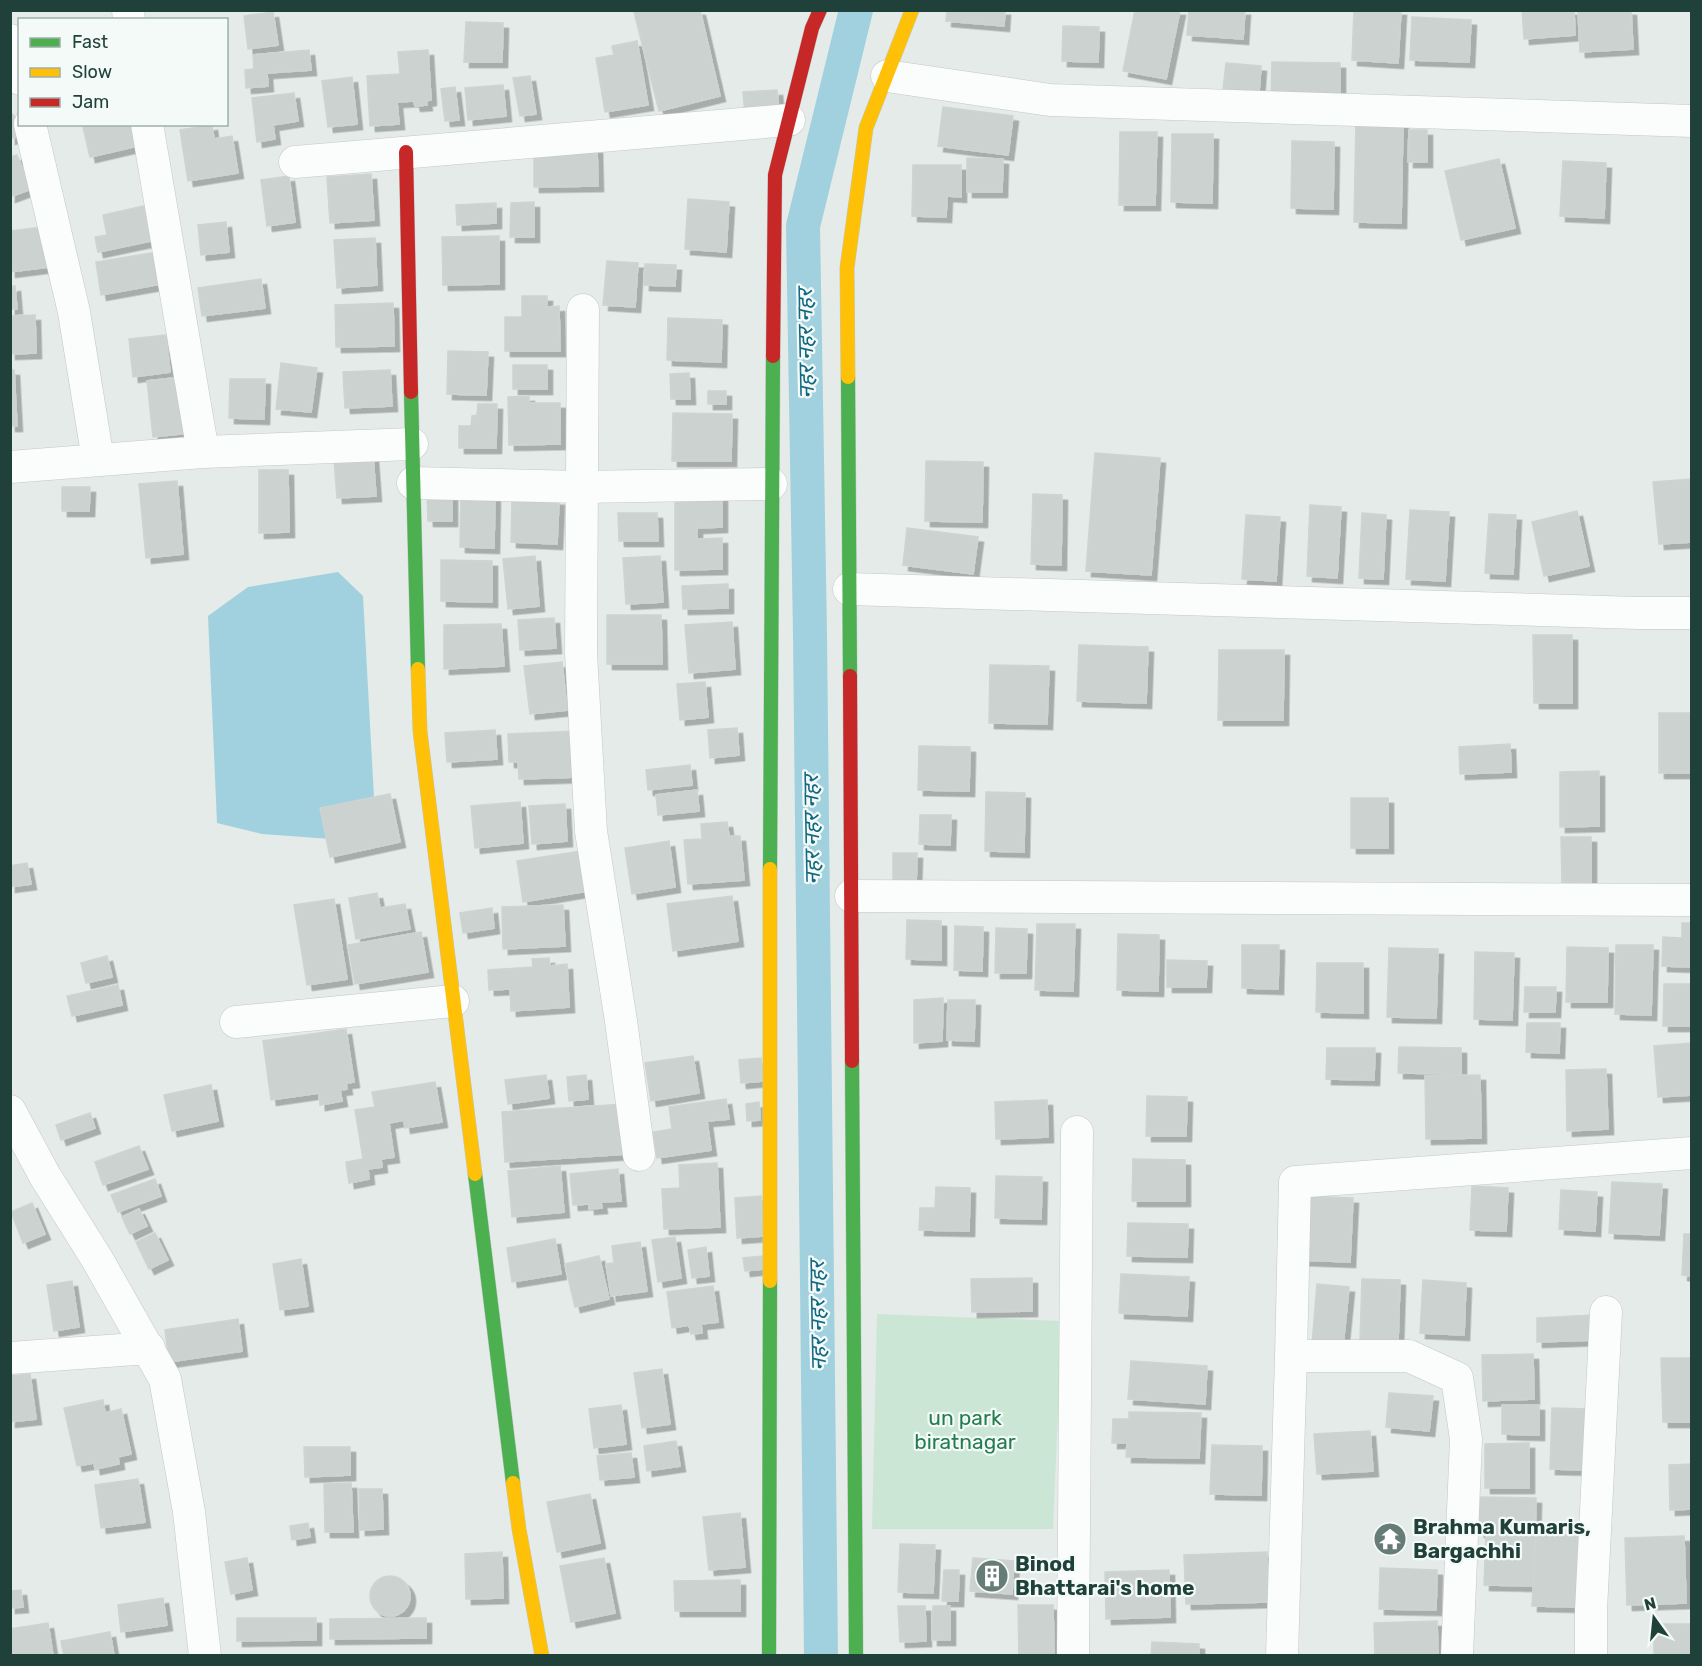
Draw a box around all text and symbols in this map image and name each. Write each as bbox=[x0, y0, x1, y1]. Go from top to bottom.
legend bbox=[18, 18, 228, 126]
text: Fast bbox=[72, 31, 108, 53]
text: Slow bbox=[72, 61, 112, 83]
text: Jam bbox=[72, 91, 109, 113]
water label: नहर नहर नहर bbox=[791, 285, 820, 399]
water label: नहर नहर नहर bbox=[797, 771, 826, 885]
water label: नहर नहर नहर bbox=[803, 1257, 832, 1371]
park label: un park biratnagar bbox=[914, 1405, 1016, 1454]
place label: Brahma Kumaris, Bargachhi bbox=[1413, 1514, 1591, 1563]
temple icon: Brahma Kumaris, Bargachhi bbox=[1372, 1521, 1408, 1557]
place label: Binod Bhattarai's home bbox=[1015, 1551, 1195, 1600]
building icon: Binod Bhattarai's home bbox=[974, 1558, 1010, 1594]
north arrow bbox=[1624, 1588, 1684, 1648]
text: N bbox=[1642, 1593, 1658, 1615]

